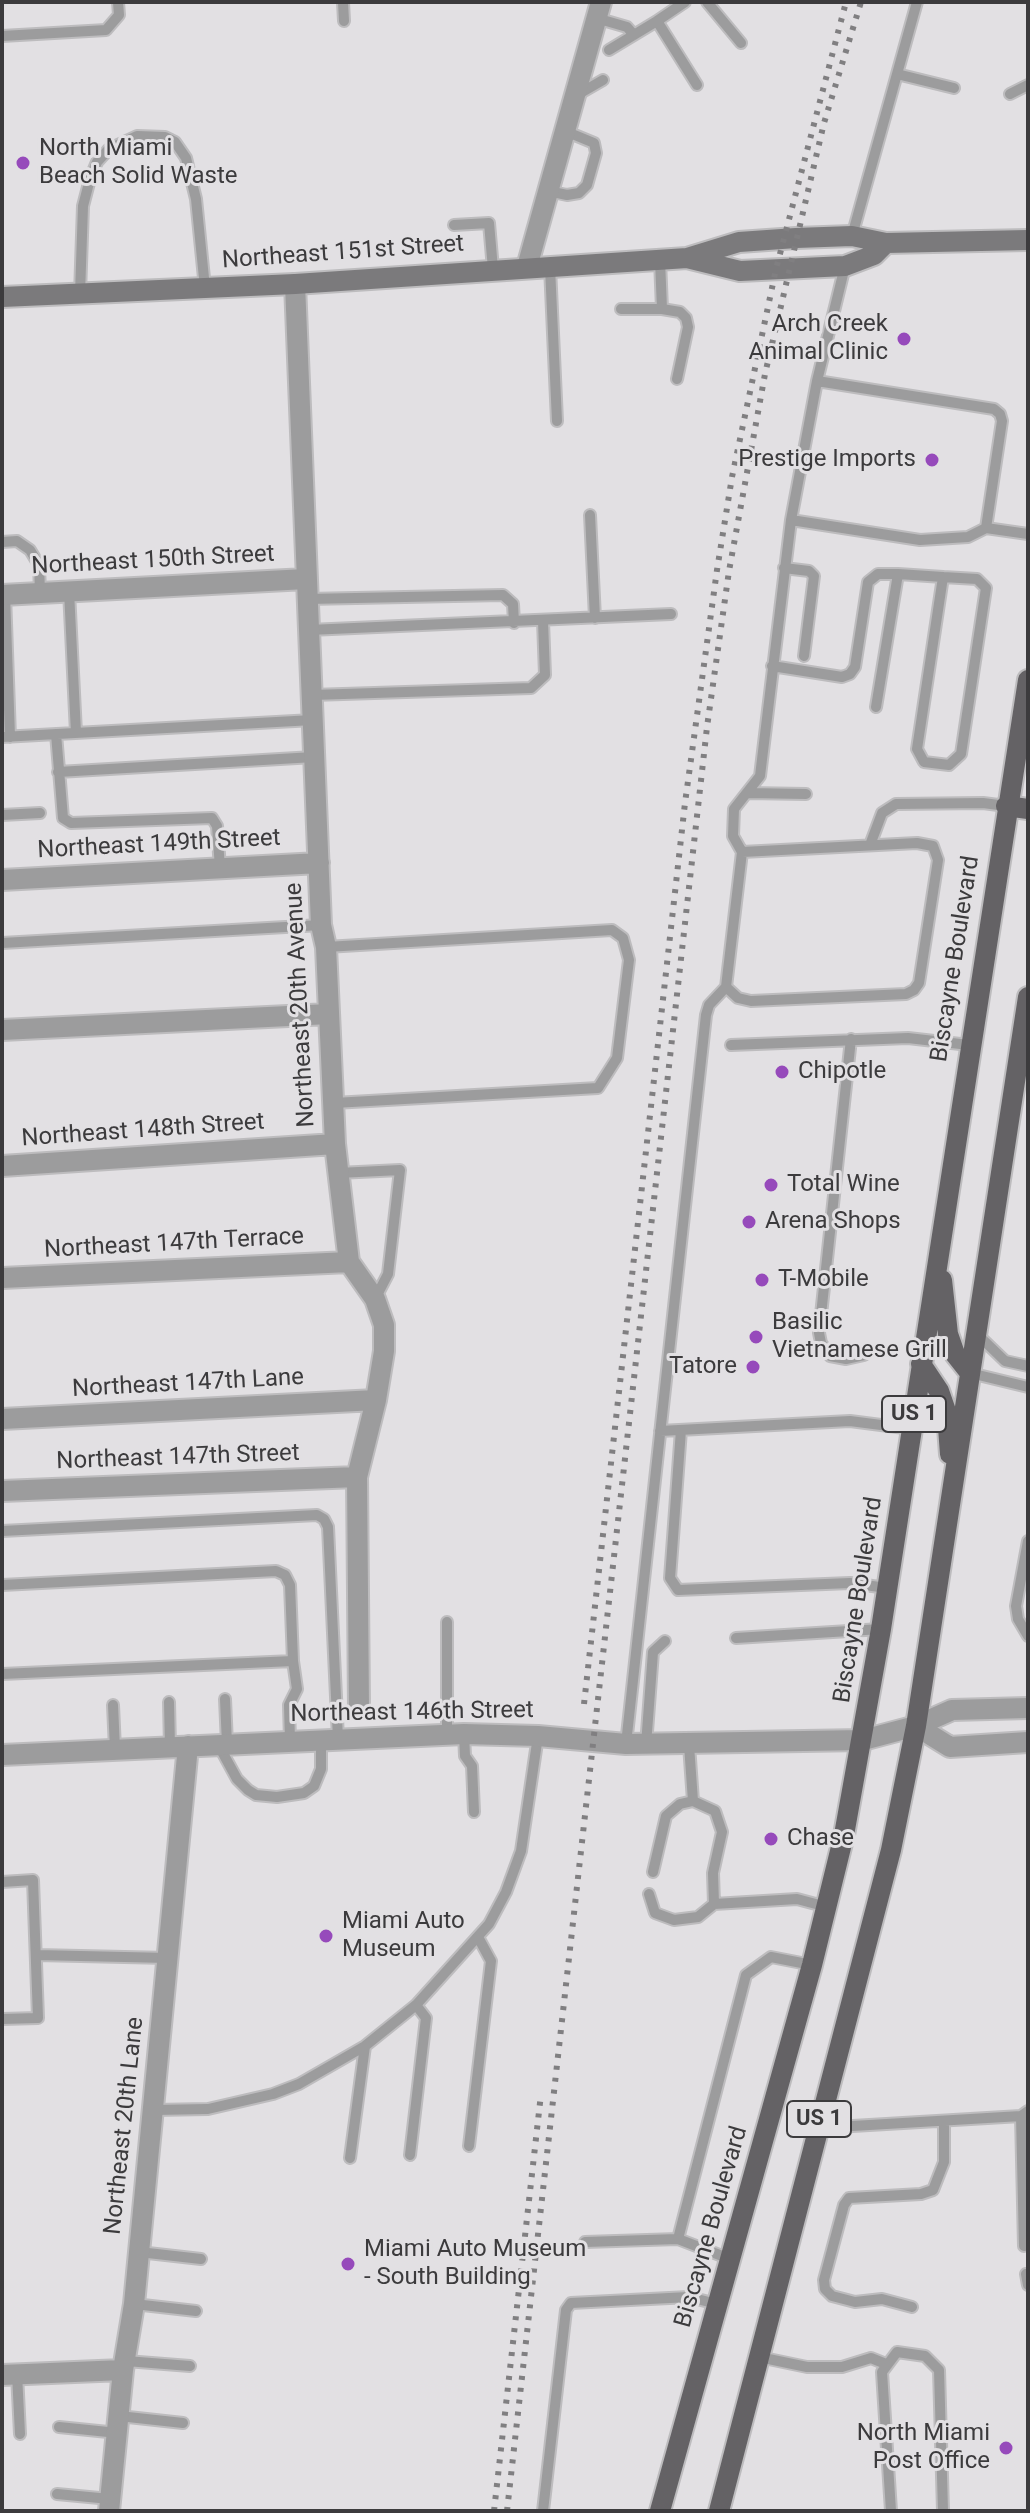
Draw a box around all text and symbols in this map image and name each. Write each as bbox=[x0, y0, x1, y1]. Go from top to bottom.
place label: North Miami Beach Solid Waste bbox=[39, 135, 237, 191]
marker: North Miami Beach Solid Waste bbox=[14, 154, 32, 172]
street label: Northeast 151st Street bbox=[221, 230, 465, 276]
place label: Arch Creek Animal Clinic bbox=[748, 311, 888, 367]
marker: Arch Creek Animal Clinic bbox=[895, 330, 913, 348]
place label: Prestige Imports bbox=[738, 446, 916, 474]
marker: Prestige Imports bbox=[923, 451, 941, 469]
street label: Northeast 150th Street bbox=[31, 540, 275, 582]
street label: Northeast 149th Street bbox=[37, 824, 281, 866]
street label: Biscayne Boulevard bbox=[925, 854, 987, 1064]
street label: Northeast 20th Avenue bbox=[280, 882, 322, 1128]
place label: Chipotle bbox=[798, 1058, 886, 1086]
marker: Chipotle bbox=[773, 1063, 791, 1081]
street label: Northeast 148th Street bbox=[21, 1108, 265, 1154]
place label: Total Wine bbox=[787, 1171, 900, 1199]
marker: Total Wine bbox=[762, 1176, 780, 1194]
place label: Arena Shops bbox=[765, 1208, 901, 1236]
marker: Arena Shops bbox=[740, 1213, 758, 1231]
street label: Northeast 147th Terrace bbox=[43, 1223, 305, 1265]
place label: T-Mobile bbox=[778, 1266, 869, 1294]
marker: T-Mobile bbox=[753, 1271, 771, 1289]
place label: Basilic Vietnamese Grill bbox=[772, 1309, 947, 1365]
marker: Basilic Vietnamese Grill bbox=[747, 1328, 765, 1346]
place label: Tatore bbox=[669, 1353, 737, 1381]
marker: Tatore bbox=[744, 1358, 762, 1376]
street label: Northeast 147th Lane bbox=[71, 1364, 305, 1404]
road number: US 1 bbox=[882, 1396, 946, 1432]
street label: Northeast 147th Street bbox=[56, 1439, 300, 1477]
street label: Biscayne Boulevard bbox=[828, 1495, 890, 1705]
street label: Northeast 146th Street bbox=[290, 1696, 534, 1730]
place label: Chase bbox=[787, 1825, 854, 1853]
marker: Chase bbox=[762, 1830, 780, 1848]
place label: Miami Auto Museum bbox=[342, 1908, 465, 1964]
marker: Miami Auto Museum bbox=[317, 1927, 335, 1945]
street label: Northeast 20th Lane bbox=[99, 2016, 151, 2236]
road number: US 1 bbox=[787, 2101, 851, 2137]
street label: Biscayne Boulevard bbox=[669, 2123, 755, 2331]
place label: Miami Auto Museum - South Building bbox=[364, 2236, 586, 2292]
marker: Miami Auto Museum - South Building bbox=[339, 2255, 357, 2273]
place label: North Miami Post Office bbox=[857, 2420, 990, 2476]
marker: North Miami Post Office bbox=[997, 2439, 1015, 2457]

